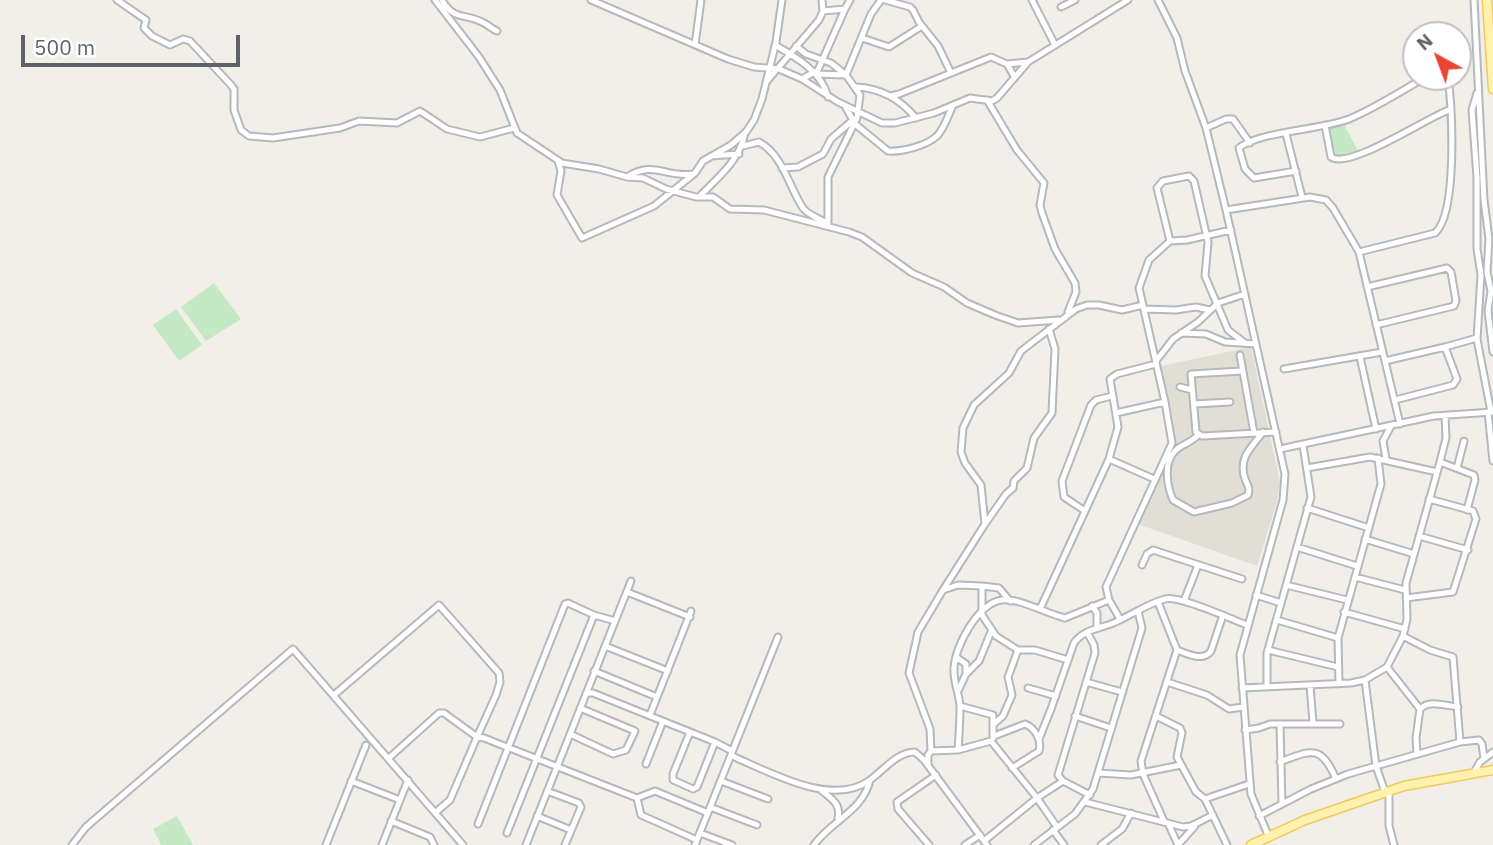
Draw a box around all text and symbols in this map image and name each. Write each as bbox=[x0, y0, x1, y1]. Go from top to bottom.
scale bar bbox=[24, 21, 243, 65]
north arrow bbox=[1402, 21, 1472, 91]
text: N bbox=[1411, 28, 1438, 55]
text: 500 m bbox=[34, 33, 95, 61]

